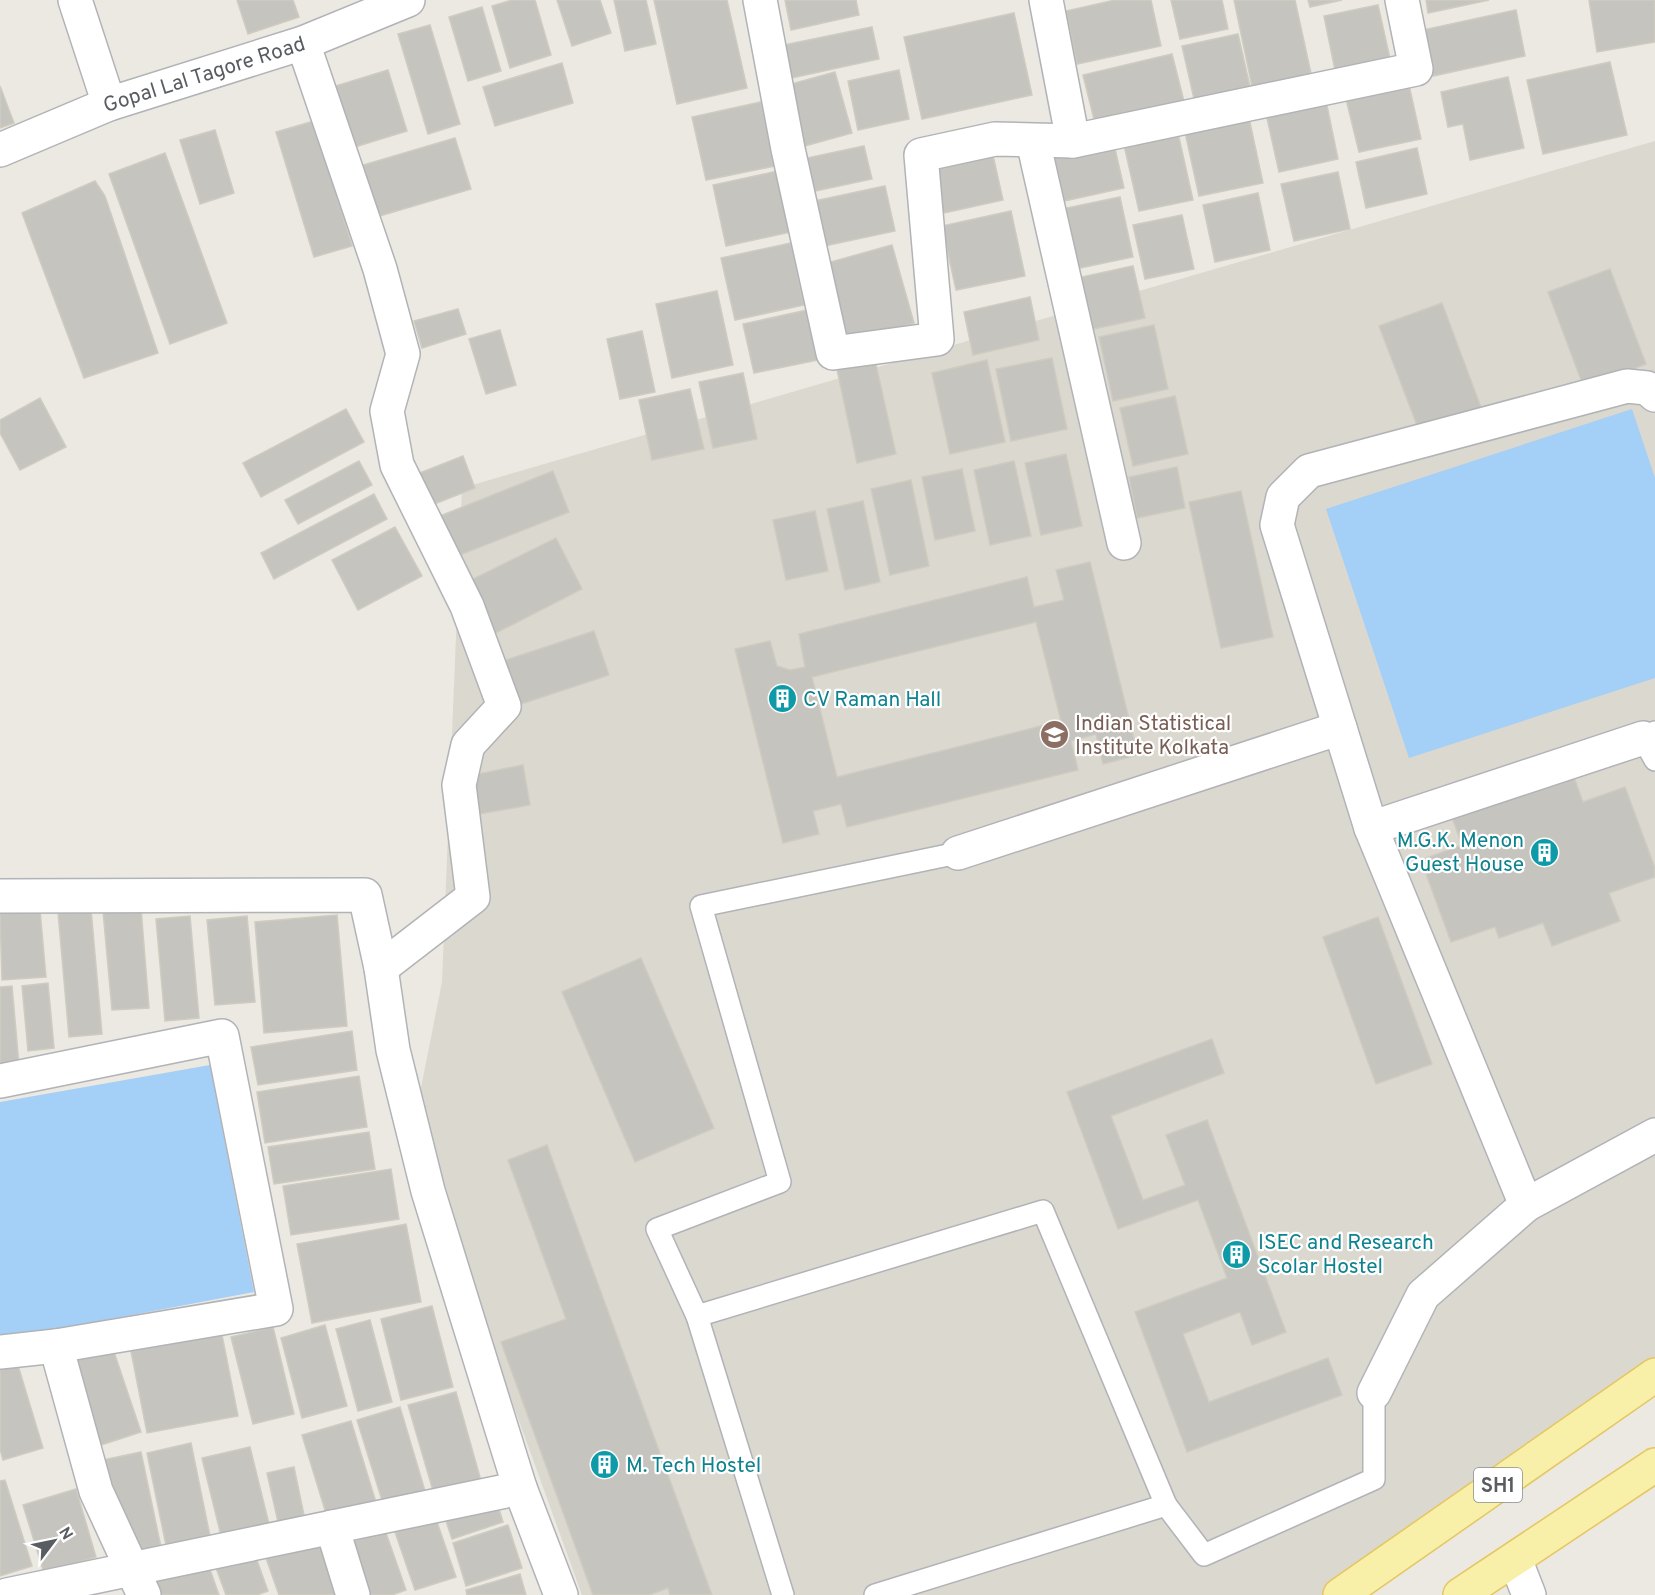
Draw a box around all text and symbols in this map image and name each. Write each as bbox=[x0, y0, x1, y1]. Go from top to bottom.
street label: Gopal Lal Tagore Road bbox=[100, 31, 309, 120]
building icon: CV Raman Hall bbox=[766, 683, 798, 715]
place label: CV Raman Hall bbox=[803, 687, 941, 714]
place label: Indian Statistical Institute Kolkata bbox=[1075, 711, 1231, 762]
school or university icon: Indian Statistical Institute Kolkata bbox=[1038, 719, 1070, 751]
place label: M.G.K. Menon Guest House bbox=[1397, 828, 1524, 879]
building icon: M.G.K. Menon Guest House bbox=[1529, 836, 1561, 868]
place label: ISEC and Research Scolar Hostel bbox=[1258, 1230, 1434, 1281]
building icon: ISEC and Research Scolar Hostel bbox=[1221, 1238, 1253, 1270]
building icon: M. Tech Hostel bbox=[589, 1449, 621, 1481]
place label: M. Tech Hostel bbox=[626, 1453, 761, 1480]
road number: SH1 bbox=[1474, 1468, 1522, 1502]
north arrow bbox=[24, 1511, 84, 1571]
text: N bbox=[53, 1524, 77, 1544]

